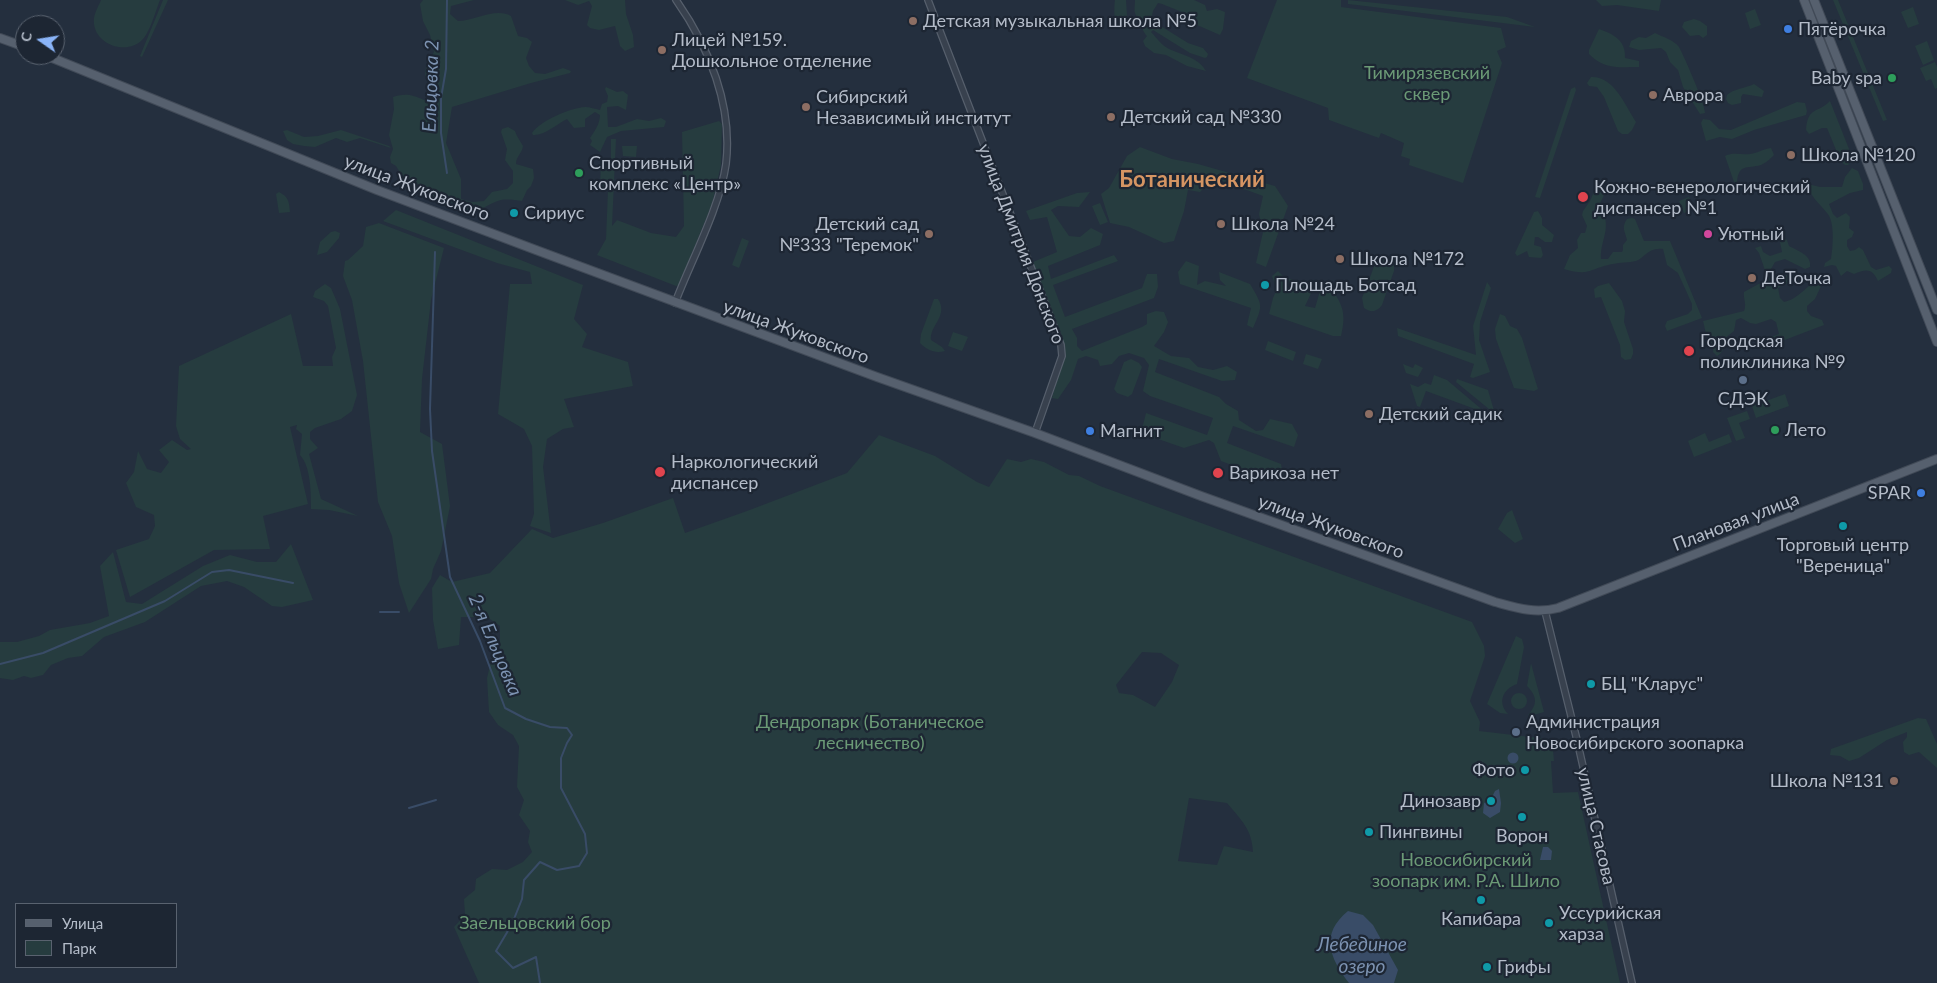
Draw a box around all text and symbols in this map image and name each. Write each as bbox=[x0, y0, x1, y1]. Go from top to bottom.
place label: Детская музыкальная школа №5 bbox=[923, 10, 1197, 32]
north arrow bbox=[15, 15, 65, 65]
marker: Детская музыкальная школа №5 bbox=[907, 15, 919, 27]
place label: Пятёрочка bbox=[1798, 18, 1886, 40]
marker: Пятёрочка bbox=[1782, 23, 1794, 35]
place label: Лицей №159. Дошкольное отделение bbox=[672, 29, 872, 72]
text: С bbox=[17, 30, 35, 43]
water label: Ельцовка 2 bbox=[418, 39, 444, 133]
marker: Лицей №159. Дошкольное отделение bbox=[656, 44, 668, 56]
park label: Тимирязевский сквер bbox=[1364, 62, 1490, 104]
place label: Baby spa bbox=[1811, 67, 1882, 89]
marker: Baby spa bbox=[1886, 72, 1898, 84]
place label: Аврора bbox=[1663, 84, 1723, 106]
place label: Сибирский Независимый институт bbox=[816, 86, 1011, 128]
marker: Аврора bbox=[1647, 89, 1659, 101]
marker: Сибирский Независимый институт bbox=[800, 101, 812, 113]
place label: Детский сад №330 bbox=[1121, 106, 1281, 128]
marker: Детский сад №330 bbox=[1105, 111, 1117, 123]
street label: улица Дмитрия Донского bbox=[973, 141, 1069, 347]
place label: Школа №120 bbox=[1801, 144, 1915, 166]
marker: Школа №120 bbox=[1785, 149, 1797, 161]
street label: улица Жуковского bbox=[341, 150, 493, 226]
place label: Спортивный комплекс «Центр» bbox=[589, 152, 741, 194]
marker: Спортивный комплекс «Центр» bbox=[573, 167, 585, 179]
district label: Ботанический bbox=[1119, 167, 1265, 193]
place label: Кожно-венерологический диспансер №1 bbox=[1594, 176, 1810, 218]
marker: Кожно-венерологический диспансер №1 bbox=[1576, 190, 1590, 204]
place label: Сириус bbox=[524, 202, 584, 224]
marker: Сириус bbox=[508, 207, 520, 219]
place label: Детский сад №333 "Теремок" bbox=[779, 213, 919, 255]
place label: Школа №24 bbox=[1231, 213, 1335, 235]
marker: Школа №24 bbox=[1215, 218, 1227, 230]
place label: Уютный bbox=[1718, 223, 1784, 245]
marker: Детский сад №333 "Теремок" bbox=[923, 228, 935, 240]
marker: Уютный bbox=[1702, 228, 1714, 240]
place label: Школа №172 bbox=[1350, 248, 1464, 270]
marker: Школа №172 bbox=[1334, 253, 1346, 265]
place label: ДеТочка bbox=[1762, 267, 1831, 289]
marker: ДеТочка bbox=[1746, 272, 1758, 284]
place label: Площадь Ботсад bbox=[1275, 274, 1416, 296]
marker: Площадь Ботсад bbox=[1259, 279, 1271, 291]
street label: улица Жуковского bbox=[720, 296, 872, 368]
place label: Городская поликлиника №9 bbox=[1700, 330, 1846, 372]
marker: Городская поликлиника №9 bbox=[1682, 344, 1696, 358]
marker: СДЭК bbox=[1737, 374, 1749, 386]
place label: СДЭК bbox=[1718, 388, 1768, 410]
place label: Детский садик bbox=[1379, 403, 1502, 425]
marker: Детский садик bbox=[1363, 408, 1375, 420]
place label: Лето bbox=[1785, 419, 1826, 441]
place label: Магнит bbox=[1100, 420, 1162, 442]
marker: Лето bbox=[1769, 424, 1781, 436]
marker: Магнит bbox=[1084, 425, 1096, 437]
place label: Наркологический диспансер bbox=[671, 451, 818, 494]
place label: Варикоза нет bbox=[1229, 462, 1339, 484]
marker: Наркологический диспансер bbox=[653, 465, 667, 479]
marker: Варикоза нет bbox=[1211, 466, 1225, 480]
place label: SPAR bbox=[1868, 482, 1911, 504]
marker: SPAR bbox=[1915, 487, 1927, 499]
street label: Плановая улица bbox=[1670, 488, 1802, 556]
street label: улица Жуковского bbox=[1255, 491, 1407, 563]
marker: Торговый центр "Вереница" bbox=[1837, 520, 1849, 532]
place label: Торговый центр "Вереница" bbox=[1777, 534, 1909, 576]
water label: 2-я Ельцовка bbox=[463, 591, 527, 699]
place label: БЦ "Кларус" bbox=[1601, 673, 1703, 695]
marker: БЦ "Кларус" bbox=[1585, 678, 1597, 690]
park label: Дендропарк (Ботаническое лесничество) bbox=[756, 711, 984, 754]
place label: Администрация Новосибирского зоопарка bbox=[1526, 711, 1744, 754]
marker: Администрация Новосибирского зоопарка bbox=[1510, 726, 1522, 738]
place label: Фото bbox=[1472, 759, 1515, 781]
marker: Фото bbox=[1519, 764, 1531, 776]
street label: улица Стасова bbox=[1572, 765, 1620, 887]
place label: Школа №131 bbox=[1770, 770, 1884, 792]
marker: Школа №131 bbox=[1888, 775, 1900, 787]
place label: Динозавр bbox=[1400, 790, 1481, 812]
marker: Динозавр bbox=[1485, 795, 1497, 807]
marker: Ворон bbox=[1516, 811, 1528, 823]
place label: Пингвины bbox=[1379, 821, 1462, 843]
place label: Ворон bbox=[1496, 825, 1548, 847]
marker: Пингвины bbox=[1363, 826, 1375, 838]
park label: Новосибирский зоопарк им. Р.А. Шило bbox=[1372, 849, 1560, 892]
marker: Капибара bbox=[1475, 894, 1487, 906]
place label: Уссурийская харза bbox=[1559, 902, 1661, 944]
legend bbox=[15, 903, 178, 968]
place label: Капибара bbox=[1441, 908, 1521, 930]
park label: Заельцовский бор bbox=[459, 912, 611, 934]
text: Улица bbox=[62, 914, 103, 932]
marker: Уссурийская харза bbox=[1543, 917, 1555, 929]
water label: Лебединое озеро bbox=[1317, 934, 1407, 978]
text: Парк bbox=[62, 939, 96, 957]
place label: Грифы bbox=[1497, 956, 1551, 978]
marker: Грифы bbox=[1481, 961, 1493, 973]

